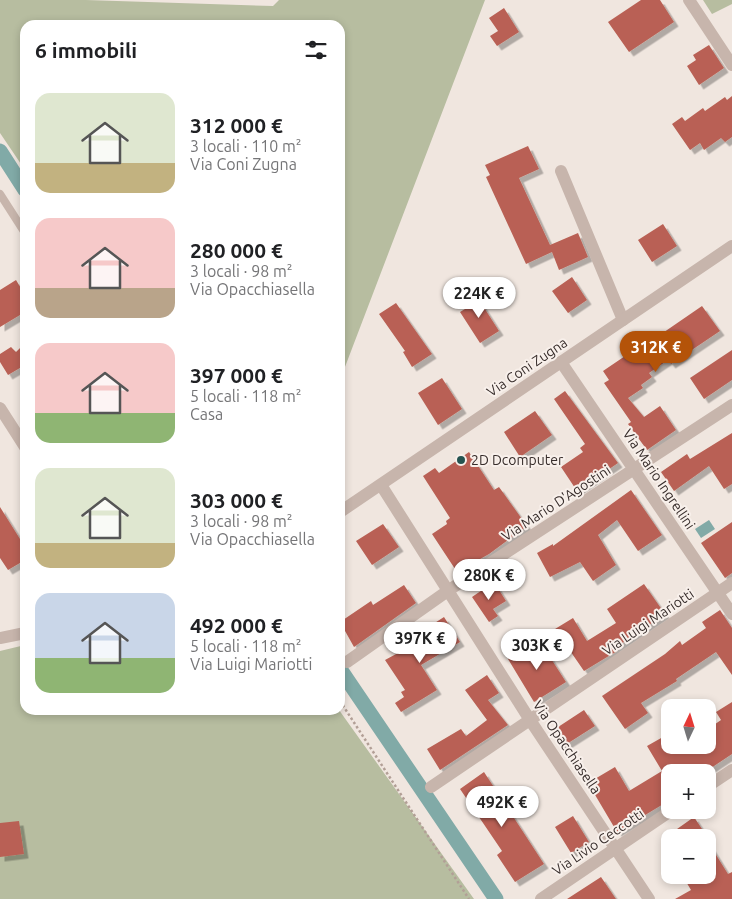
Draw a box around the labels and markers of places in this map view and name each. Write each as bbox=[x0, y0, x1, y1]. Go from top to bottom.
pin: 224K € bbox=[438, 276, 520, 319]
pin: 312K € bbox=[615, 330, 697, 373]
place label: 2D Dcomputer bbox=[471, 452, 564, 468]
marker: 2D Dcomputer bbox=[455, 454, 467, 466]
pin: 280K € bbox=[448, 558, 530, 601]
pin: 397K € bbox=[379, 622, 461, 664]
pin: 303K € bbox=[496, 628, 578, 671]
pin: 492K € bbox=[461, 786, 543, 828]

